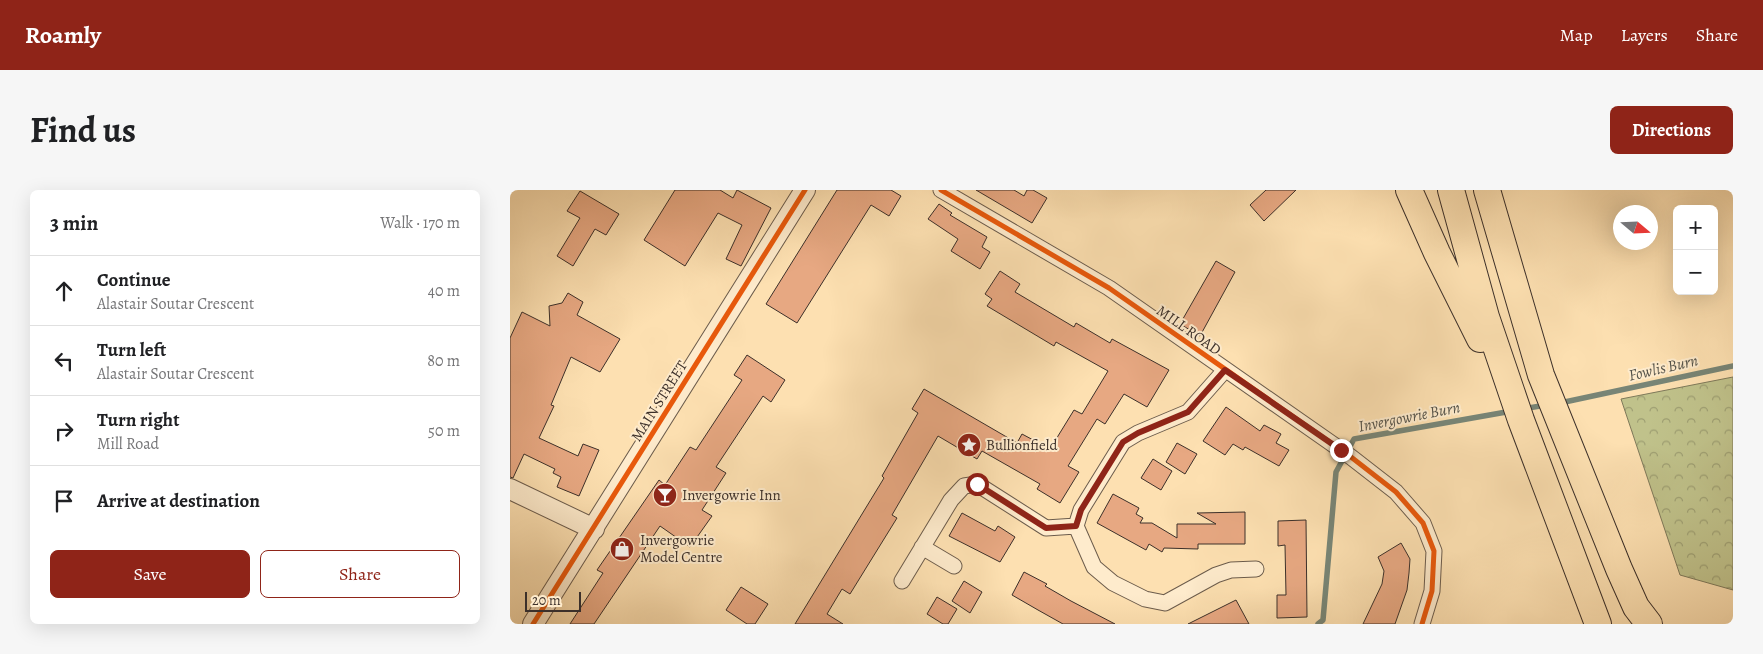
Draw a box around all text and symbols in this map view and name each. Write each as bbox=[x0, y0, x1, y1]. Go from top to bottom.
text: Roamly bbox=[25, 19, 101, 51]
text: Map bbox=[1560, 23, 1593, 47]
text: Layers bbox=[1621, 23, 1668, 47]
text: Share bbox=[1696, 23, 1738, 47]
text: Find us bbox=[30, 106, 136, 154]
button: Directions bbox=[1610, 106, 1733, 154]
north arrow bbox=[1613, 205, 1658, 250]
map controls bbox=[1673, 205, 1718, 295]
button: + bbox=[1673, 205, 1718, 250]
text: 3 min bbox=[50, 209, 98, 237]
text: Walk · 170 m bbox=[380, 212, 460, 234]
button: − bbox=[1673, 250, 1718, 295]
text: Continue bbox=[97, 267, 171, 293]
icon: ahead bbox=[50, 277, 78, 305]
text: 40 m bbox=[428, 280, 460, 302]
text: Alastair Soutar Crescent bbox=[97, 293, 254, 315]
street label: MILL ROAD bbox=[1153, 300, 1225, 360]
text: Turn left bbox=[97, 337, 166, 363]
icon: left bbox=[50, 347, 78, 375]
water label: Fowlis Burn bbox=[1626, 349, 1700, 387]
text: 80 m bbox=[427, 350, 460, 372]
street label: MAIN STREET bbox=[626, 356, 692, 445]
text: Alastair Soutar Crescent bbox=[97, 363, 254, 385]
water label: Invergowrie Burn bbox=[1357, 396, 1462, 438]
text: Turn right bbox=[97, 407, 179, 433]
icon: right bbox=[50, 417, 78, 445]
text: 50 m bbox=[428, 420, 460, 442]
place icon: Bullionfield bbox=[956, 432, 982, 458]
text: Mill Road bbox=[97, 433, 159, 455]
place label: Bullionfield bbox=[986, 435, 1058, 455]
route end bbox=[1330, 439, 1353, 462]
route start bbox=[966, 473, 989, 496]
bar icon: Invergowrie Inn bbox=[652, 482, 678, 508]
place label: Invergowrie Inn bbox=[682, 485, 781, 505]
icon: arrive bbox=[50, 487, 78, 515]
text: Arrive at destination bbox=[97, 488, 260, 514]
place label: Invergowrie Model Centre bbox=[640, 530, 723, 567]
shop icon: Invergowrie Model Centre bbox=[609, 536, 635, 562]
button: Save bbox=[50, 550, 250, 598]
button: Share bbox=[260, 550, 460, 598]
scale bar bbox=[525, 589, 581, 612]
text: 20 m bbox=[532, 591, 561, 610]

